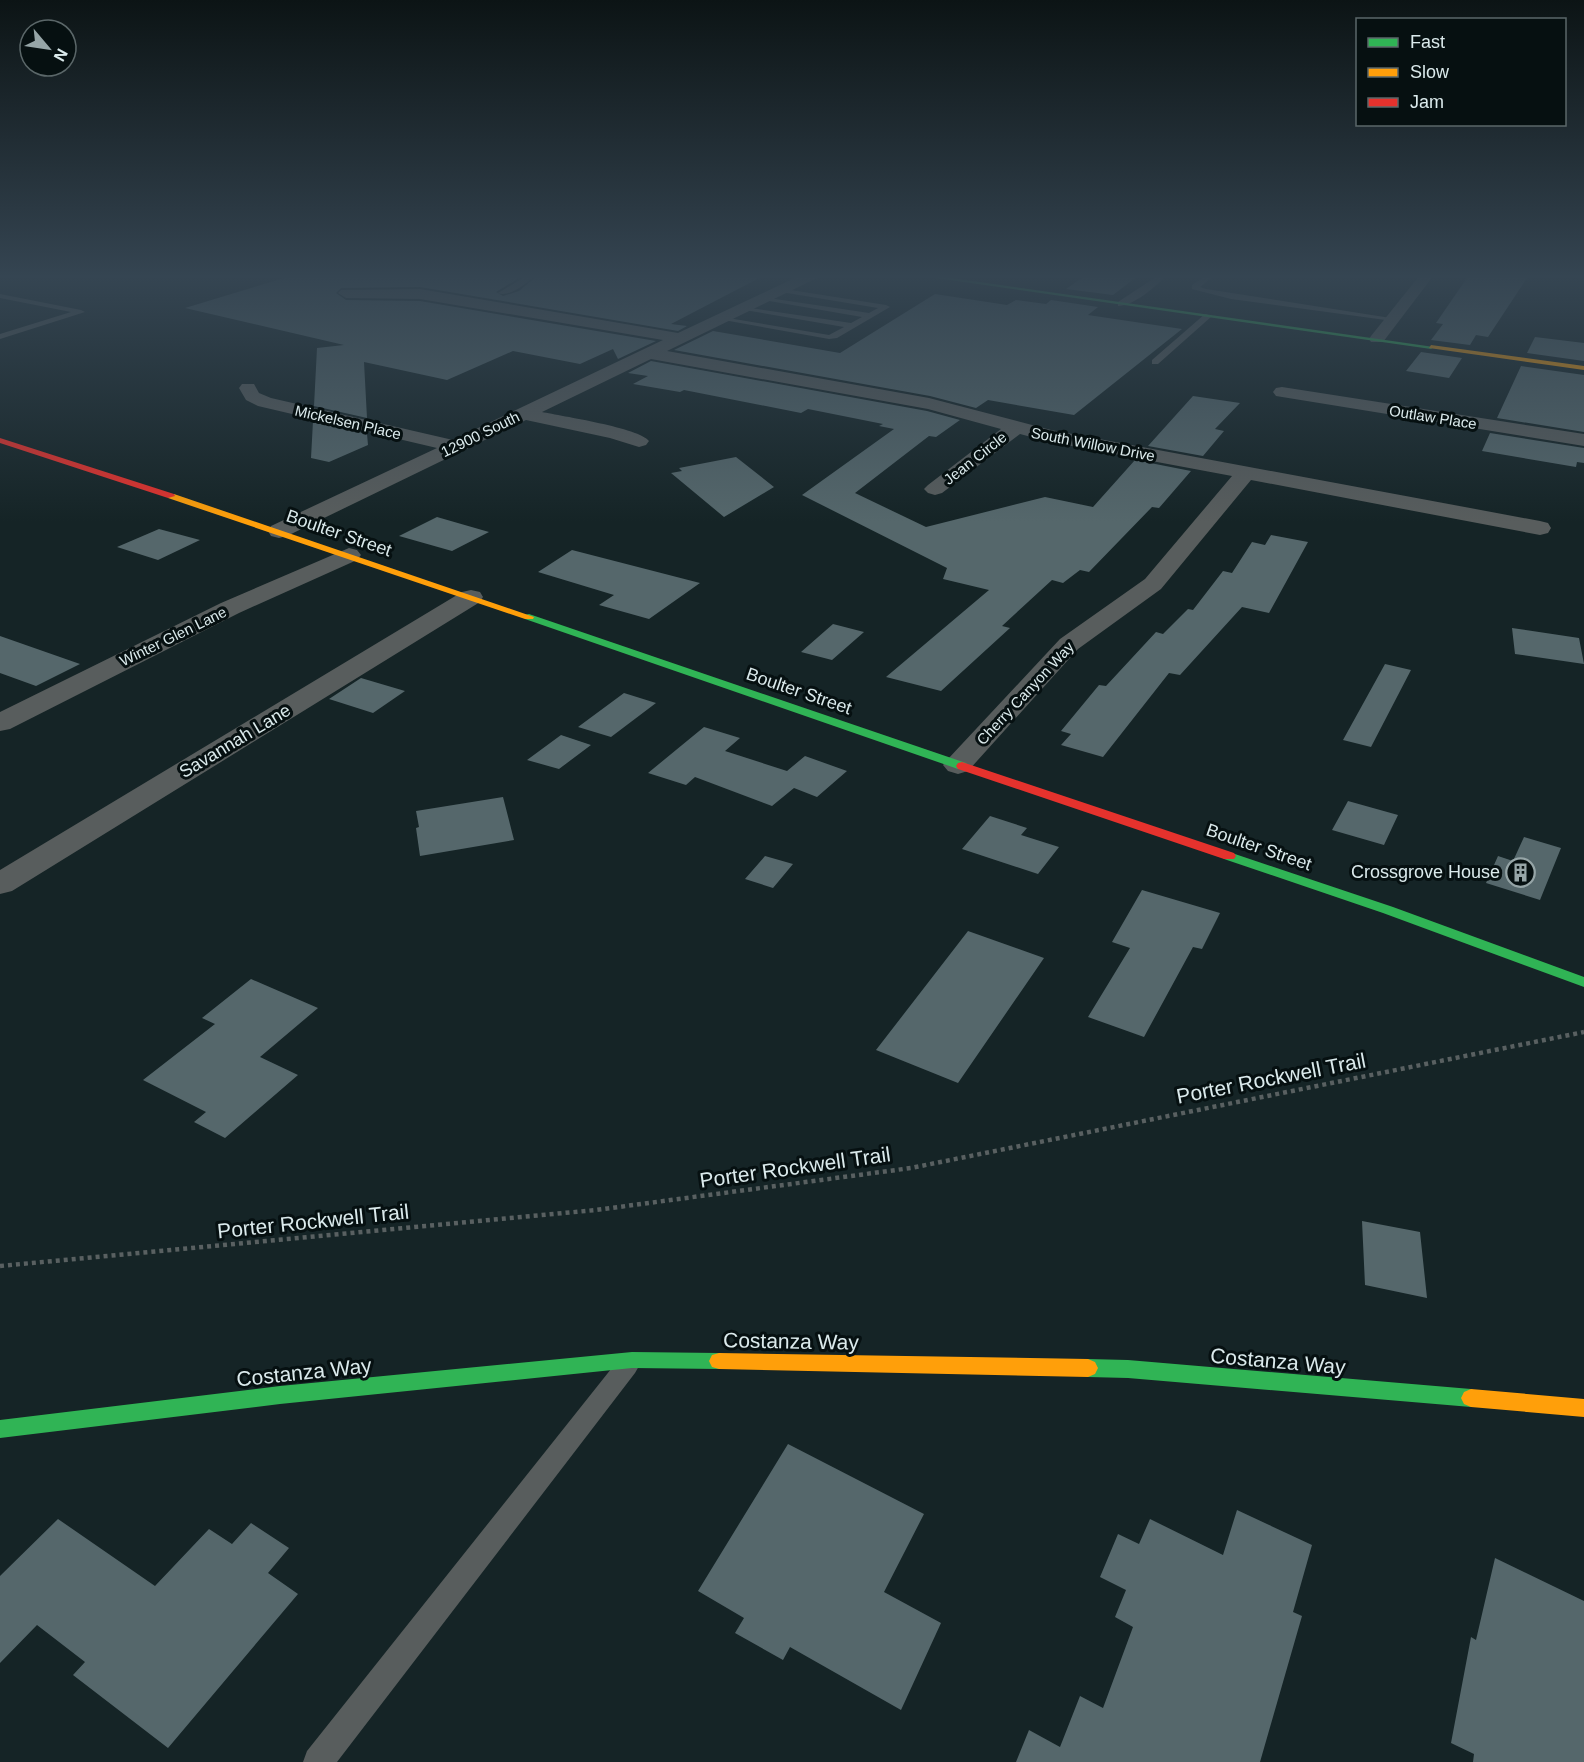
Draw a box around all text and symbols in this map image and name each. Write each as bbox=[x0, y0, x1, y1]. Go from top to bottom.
north arrow bbox=[18, 18, 78, 78]
legend bbox=[1356, 18, 1566, 126]
text: Fast bbox=[1410, 32, 1445, 52]
text: N bbox=[50, 46, 71, 64]
text: Slow bbox=[1410, 62, 1450, 82]
text: Jam bbox=[1410, 92, 1444, 112]
street label: Mickelsen Place bbox=[293, 402, 403, 442]
street label: Outlaw Place bbox=[1388, 402, 1478, 432]
street label: 12900 South bbox=[438, 408, 522, 460]
street label: South Willow Drive bbox=[1030, 424, 1156, 464]
street label: Jean Circle bbox=[940, 428, 1010, 488]
street label: Boulter Street bbox=[284, 506, 394, 560]
street label: Winter Glen Lane bbox=[117, 603, 229, 669]
street label: Cherry Canyon Way bbox=[973, 638, 1077, 748]
street label: Boulter Street bbox=[744, 664, 854, 718]
street label: Savannah Lane bbox=[176, 700, 294, 782]
street label: Boulter Street bbox=[1204, 820, 1314, 874]
building icon: Crossgrove House bbox=[1505, 856, 1537, 888]
place label: Crossgrove House bbox=[1351, 862, 1500, 882]
street label: Porter Rockwell Trail bbox=[1174, 1048, 1368, 1108]
street label: Porter Rockwell Trail bbox=[698, 1142, 892, 1192]
street label: Porter Rockwell Trail bbox=[216, 1199, 410, 1243]
street label: Costanza Way bbox=[723, 1328, 860, 1354]
street label: Costanza Way bbox=[1209, 1344, 1347, 1378]
street label: Costanza Way bbox=[235, 1353, 373, 1391]

